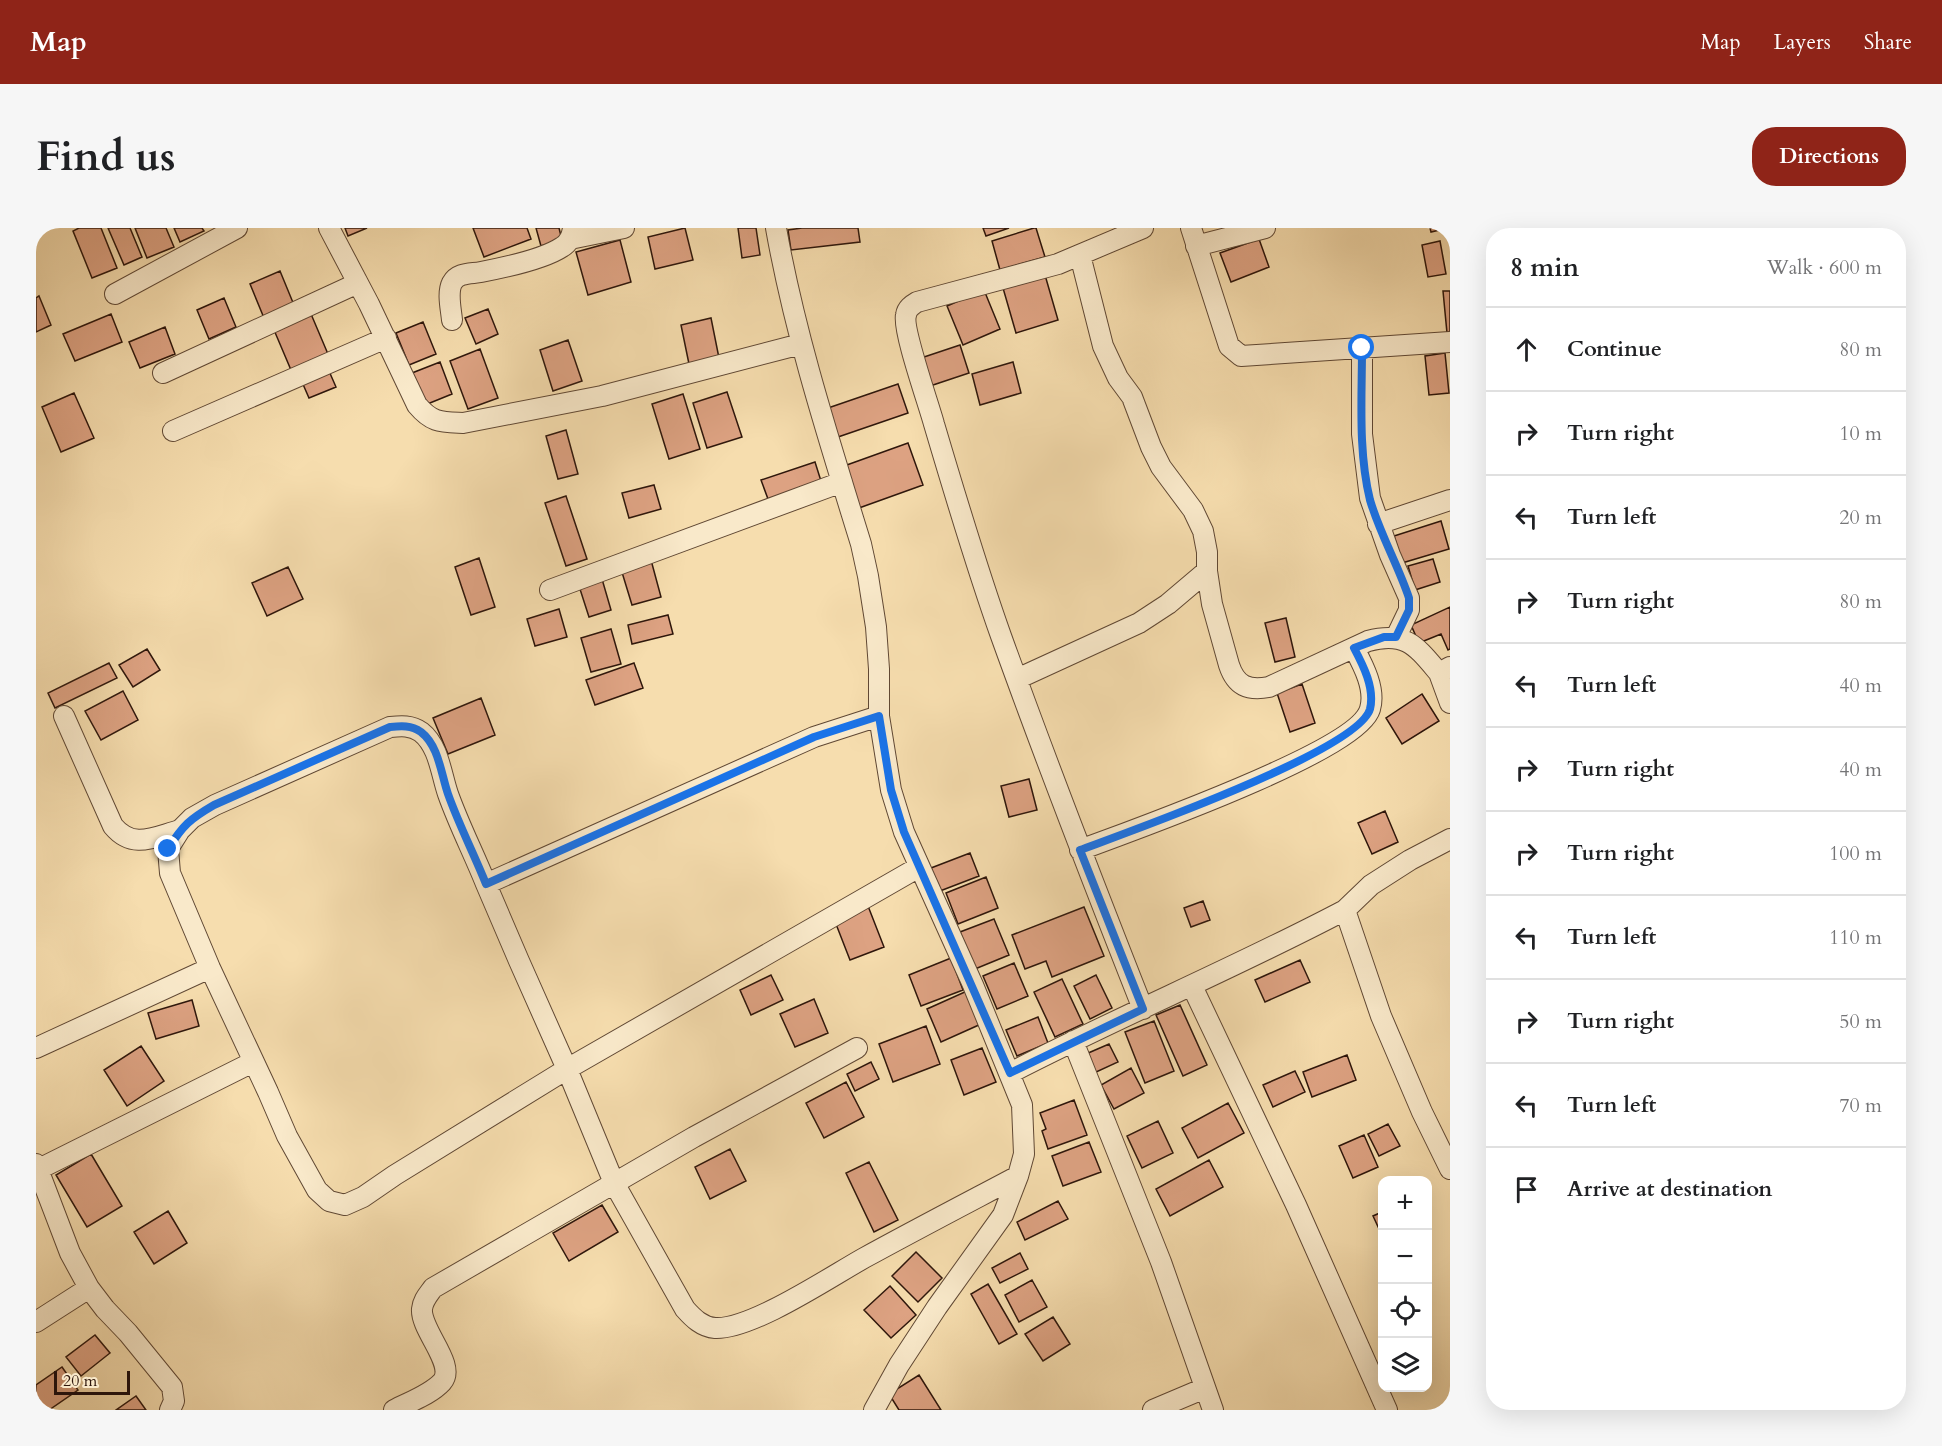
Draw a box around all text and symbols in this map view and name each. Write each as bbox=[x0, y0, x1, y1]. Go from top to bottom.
text: Map bbox=[30, 23, 87, 61]
text: Map bbox=[1701, 28, 1741, 57]
text: Layers bbox=[1774, 28, 1831, 57]
text: Share bbox=[1864, 28, 1912, 57]
button: Directions bbox=[1752, 127, 1906, 186]
text: Find us bbox=[36, 128, 176, 185]
text: 8 min bbox=[1510, 250, 1579, 285]
text: Walk · 600 m bbox=[1767, 254, 1882, 281]
icon: ahead bbox=[1510, 333, 1543, 366]
route start bbox=[1348, 334, 1374, 360]
text: Continue bbox=[1567, 334, 1662, 364]
text: 80 m bbox=[1839, 336, 1882, 363]
icon: right bbox=[1510, 417, 1543, 450]
text: Turn right bbox=[1567, 418, 1674, 448]
text: 10 m bbox=[1839, 420, 1882, 447]
icon: left bbox=[1510, 501, 1543, 534]
text: Turn left bbox=[1567, 502, 1656, 532]
text: 20 m bbox=[1839, 504, 1882, 531]
icon: right bbox=[1510, 585, 1543, 618]
text: Turn right bbox=[1567, 586, 1674, 616]
text: 80 m bbox=[1839, 588, 1882, 615]
icon: left bbox=[1510, 669, 1543, 702]
text: Turn left bbox=[1567, 670, 1656, 700]
text: 40 m bbox=[1839, 672, 1882, 699]
icon: right bbox=[1510, 753, 1543, 786]
text: Turn right bbox=[1567, 754, 1674, 784]
text: 40 m bbox=[1839, 756, 1882, 783]
route end bbox=[154, 835, 180, 861]
icon: right bbox=[1510, 837, 1543, 870]
text: Turn right bbox=[1567, 838, 1674, 868]
text: 100 m bbox=[1829, 840, 1882, 867]
icon: left bbox=[1510, 921, 1543, 954]
text: Turn left bbox=[1567, 922, 1656, 952]
text: 110 m bbox=[1829, 924, 1882, 951]
icon: right bbox=[1510, 1005, 1543, 1038]
text: Turn right bbox=[1567, 1006, 1674, 1036]
text: 50 m bbox=[1839, 1008, 1882, 1035]
icon: left bbox=[1510, 1089, 1543, 1122]
text: Turn left bbox=[1567, 1090, 1656, 1120]
text: 70 m bbox=[1839, 1092, 1882, 1119]
icon: arrive bbox=[1510, 1173, 1543, 1206]
text: Arrive at destination bbox=[1567, 1174, 1772, 1204]
map controls bbox=[1378, 1176, 1432, 1392]
button: + bbox=[1378, 1176, 1432, 1230]
button: − bbox=[1378, 1230, 1432, 1284]
button: locate bbox=[1378, 1284, 1432, 1338]
button: layers bbox=[1378, 1338, 1432, 1392]
scale bar bbox=[54, 1368, 130, 1396]
text: 20 m bbox=[63, 1370, 97, 1392]

